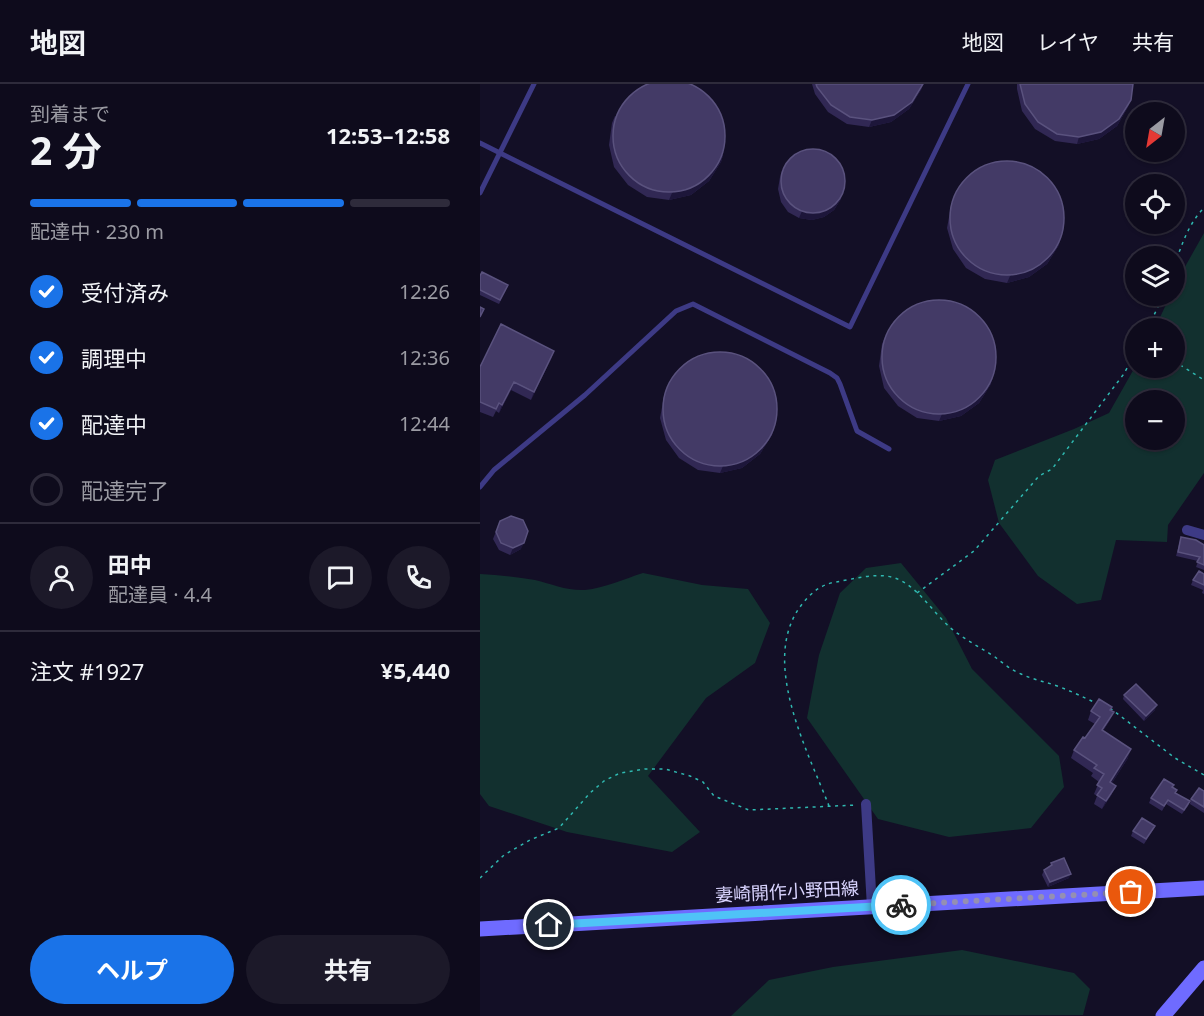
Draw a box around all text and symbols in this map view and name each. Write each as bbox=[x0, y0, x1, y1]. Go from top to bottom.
text: 地図 bbox=[30, 23, 86, 61]
text: 地図 bbox=[962, 28, 1004, 56]
text: レイヤ bbox=[1037, 28, 1099, 56]
text: 共有 bbox=[1132, 28, 1174, 56]
text: 到着まで bbox=[30, 100, 110, 127]
north arrow bbox=[1125, 102, 1185, 162]
map controls bbox=[1125, 102, 1185, 450]
text: 12:53–12:58 bbox=[326, 120, 450, 150]
text: 2 分 bbox=[30, 123, 101, 176]
button: locate bbox=[1125, 174, 1185, 234]
text: 配達中 · 230 m bbox=[30, 218, 164, 245]
button: layers bbox=[1125, 246, 1185, 306]
icon: check bbox=[30, 275, 63, 308]
text: 受付済み bbox=[81, 277, 169, 307]
text: 12:26 bbox=[399, 278, 450, 305]
button: + bbox=[1125, 318, 1185, 378]
icon: check bbox=[30, 341, 63, 374]
text: 調理中 bbox=[81, 343, 147, 373]
text: 12:36 bbox=[399, 344, 450, 371]
button: − bbox=[1125, 390, 1185, 450]
icon: check bbox=[30, 407, 63, 440]
text: 配達中 bbox=[81, 409, 147, 439]
text: 12:44 bbox=[399, 410, 450, 437]
text: 配達完了 bbox=[81, 475, 169, 505]
button: person bbox=[30, 546, 93, 609]
button: chat bbox=[309, 546, 372, 609]
button: phone bbox=[387, 546, 450, 609]
text: 田中 bbox=[108, 549, 152, 579]
text: 配達員 · 4.4 bbox=[108, 581, 212, 608]
text: ¥5,440 bbox=[381, 655, 450, 685]
text: 注文 #1927 bbox=[30, 656, 144, 686]
pin bbox=[1105, 866, 1156, 917]
street label: 妻崎開作小野田線 bbox=[714, 875, 859, 907]
courier bbox=[871, 875, 931, 935]
icon: bag bbox=[1114, 875, 1147, 908]
icon: bike bbox=[885, 889, 918, 922]
pin bbox=[523, 899, 574, 950]
icon: home bbox=[532, 908, 565, 941]
button: ヘルプ bbox=[30, 935, 234, 1004]
button: 共有 bbox=[246, 935, 450, 1004]

